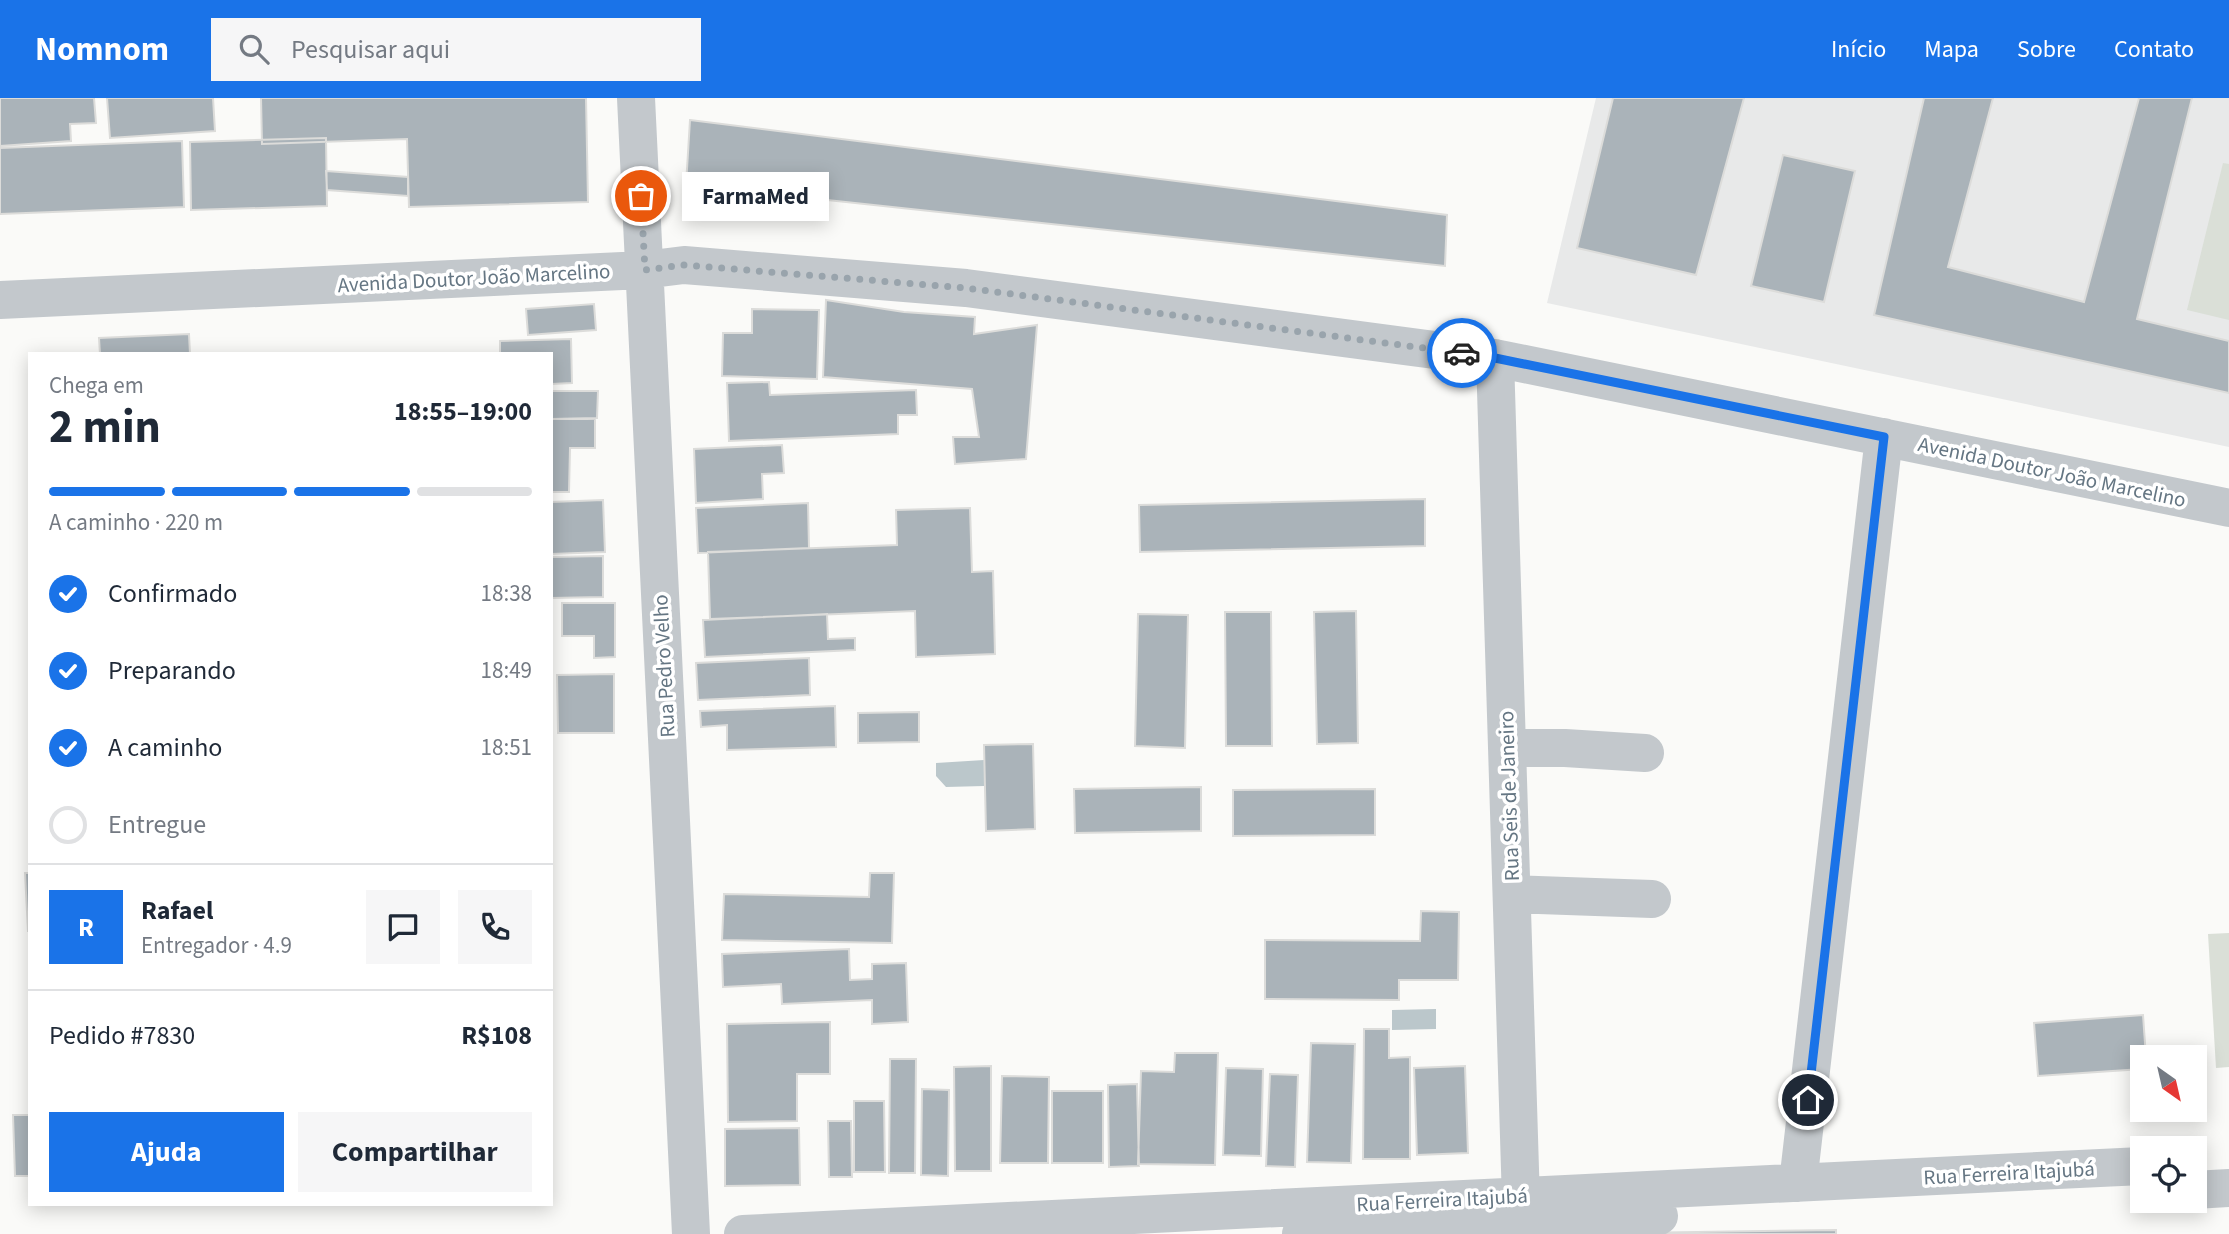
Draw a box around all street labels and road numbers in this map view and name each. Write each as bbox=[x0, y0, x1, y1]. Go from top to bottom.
street label: Avenida Doutor João Marcelino bbox=[337, 256, 611, 300]
street label: Avenida Doutor João Marcelino bbox=[1915, 429, 2189, 515]
street label: Rua Pedro Velho bbox=[645, 594, 683, 738]
street label: Rua Seis de Janeiro bbox=[1491, 710, 1527, 882]
street label: Rua Ferreira Itajubá bbox=[1923, 1154, 2095, 1192]
street label: Rua Ferreira Itajubá bbox=[1356, 1181, 1528, 1219]

